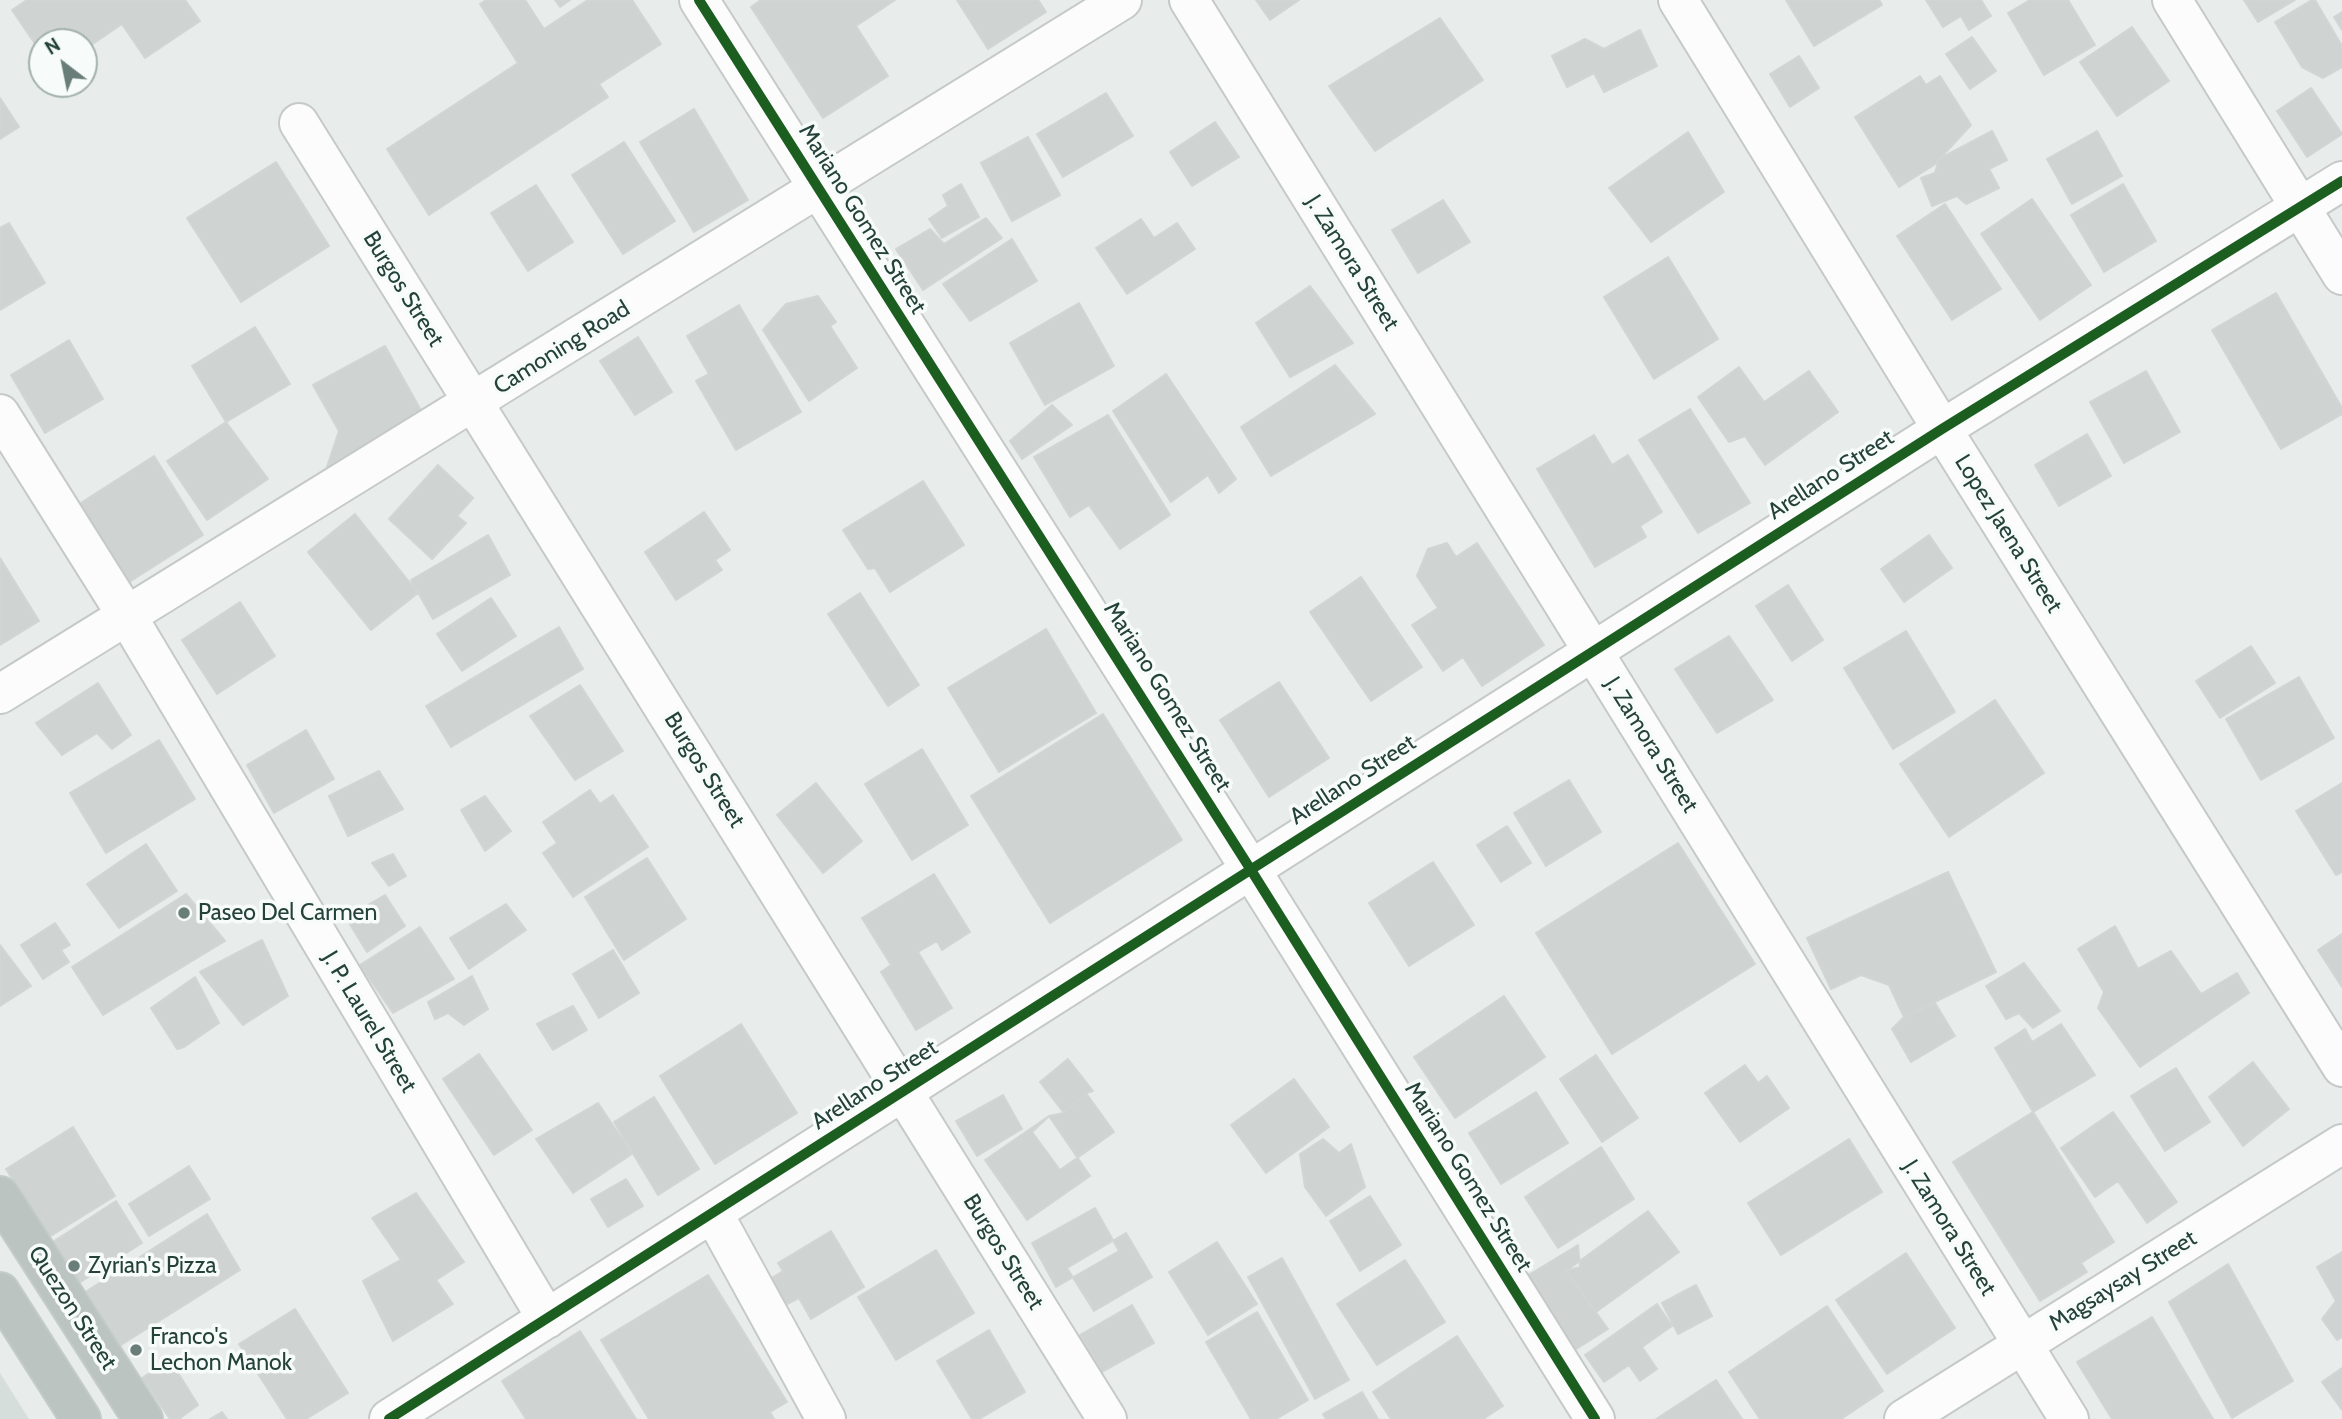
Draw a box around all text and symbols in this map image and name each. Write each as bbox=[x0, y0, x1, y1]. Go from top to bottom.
north arrow bbox=[28, 28, 98, 98]
text: N bbox=[41, 33, 64, 60]
street label: Mariano Gomez Street bbox=[792, 119, 932, 319]
street label: J. Zamora Street bbox=[1299, 190, 1405, 336]
street label: Burgos Street bbox=[357, 226, 449, 352]
street label: Camoning Road bbox=[489, 295, 635, 401]
street label: Arellano Street bbox=[1763, 424, 1899, 526]
street label: Lopez Jaena Street bbox=[1948, 450, 2068, 618]
street label: Mariano Gomez Street bbox=[1097, 597, 1237, 797]
street label: J. Zamora Street bbox=[1598, 672, 1704, 818]
street label: Burgos Street bbox=[658, 707, 750, 833]
street label: Arellano Street bbox=[1285, 729, 1421, 831]
place label: Paseo Del Carmen bbox=[198, 899, 377, 927]
marker: Paseo Del Carmen bbox=[176, 905, 192, 921]
street label: J. P. Laurel Street bbox=[316, 946, 422, 1098]
street label: Arellano Street bbox=[807, 1034, 943, 1136]
street label: Mariano Gomez Street bbox=[1398, 1077, 1538, 1277]
street label: J. Zamora Street bbox=[1896, 1155, 2002, 1301]
street label: Burgos Street bbox=[957, 1189, 1049, 1315]
street label: Magsaysay Street bbox=[2044, 1225, 2202, 1337]
street label: Quezon Street bbox=[22, 1241, 122, 1375]
place label: Zyrian's Pizza bbox=[88, 1252, 217, 1280]
marker: Zyrian's Pizza bbox=[66, 1258, 82, 1274]
place label: Franco's Lechon Manok bbox=[150, 1323, 292, 1377]
marker: Franco's Lechon Manok bbox=[128, 1342, 144, 1358]

